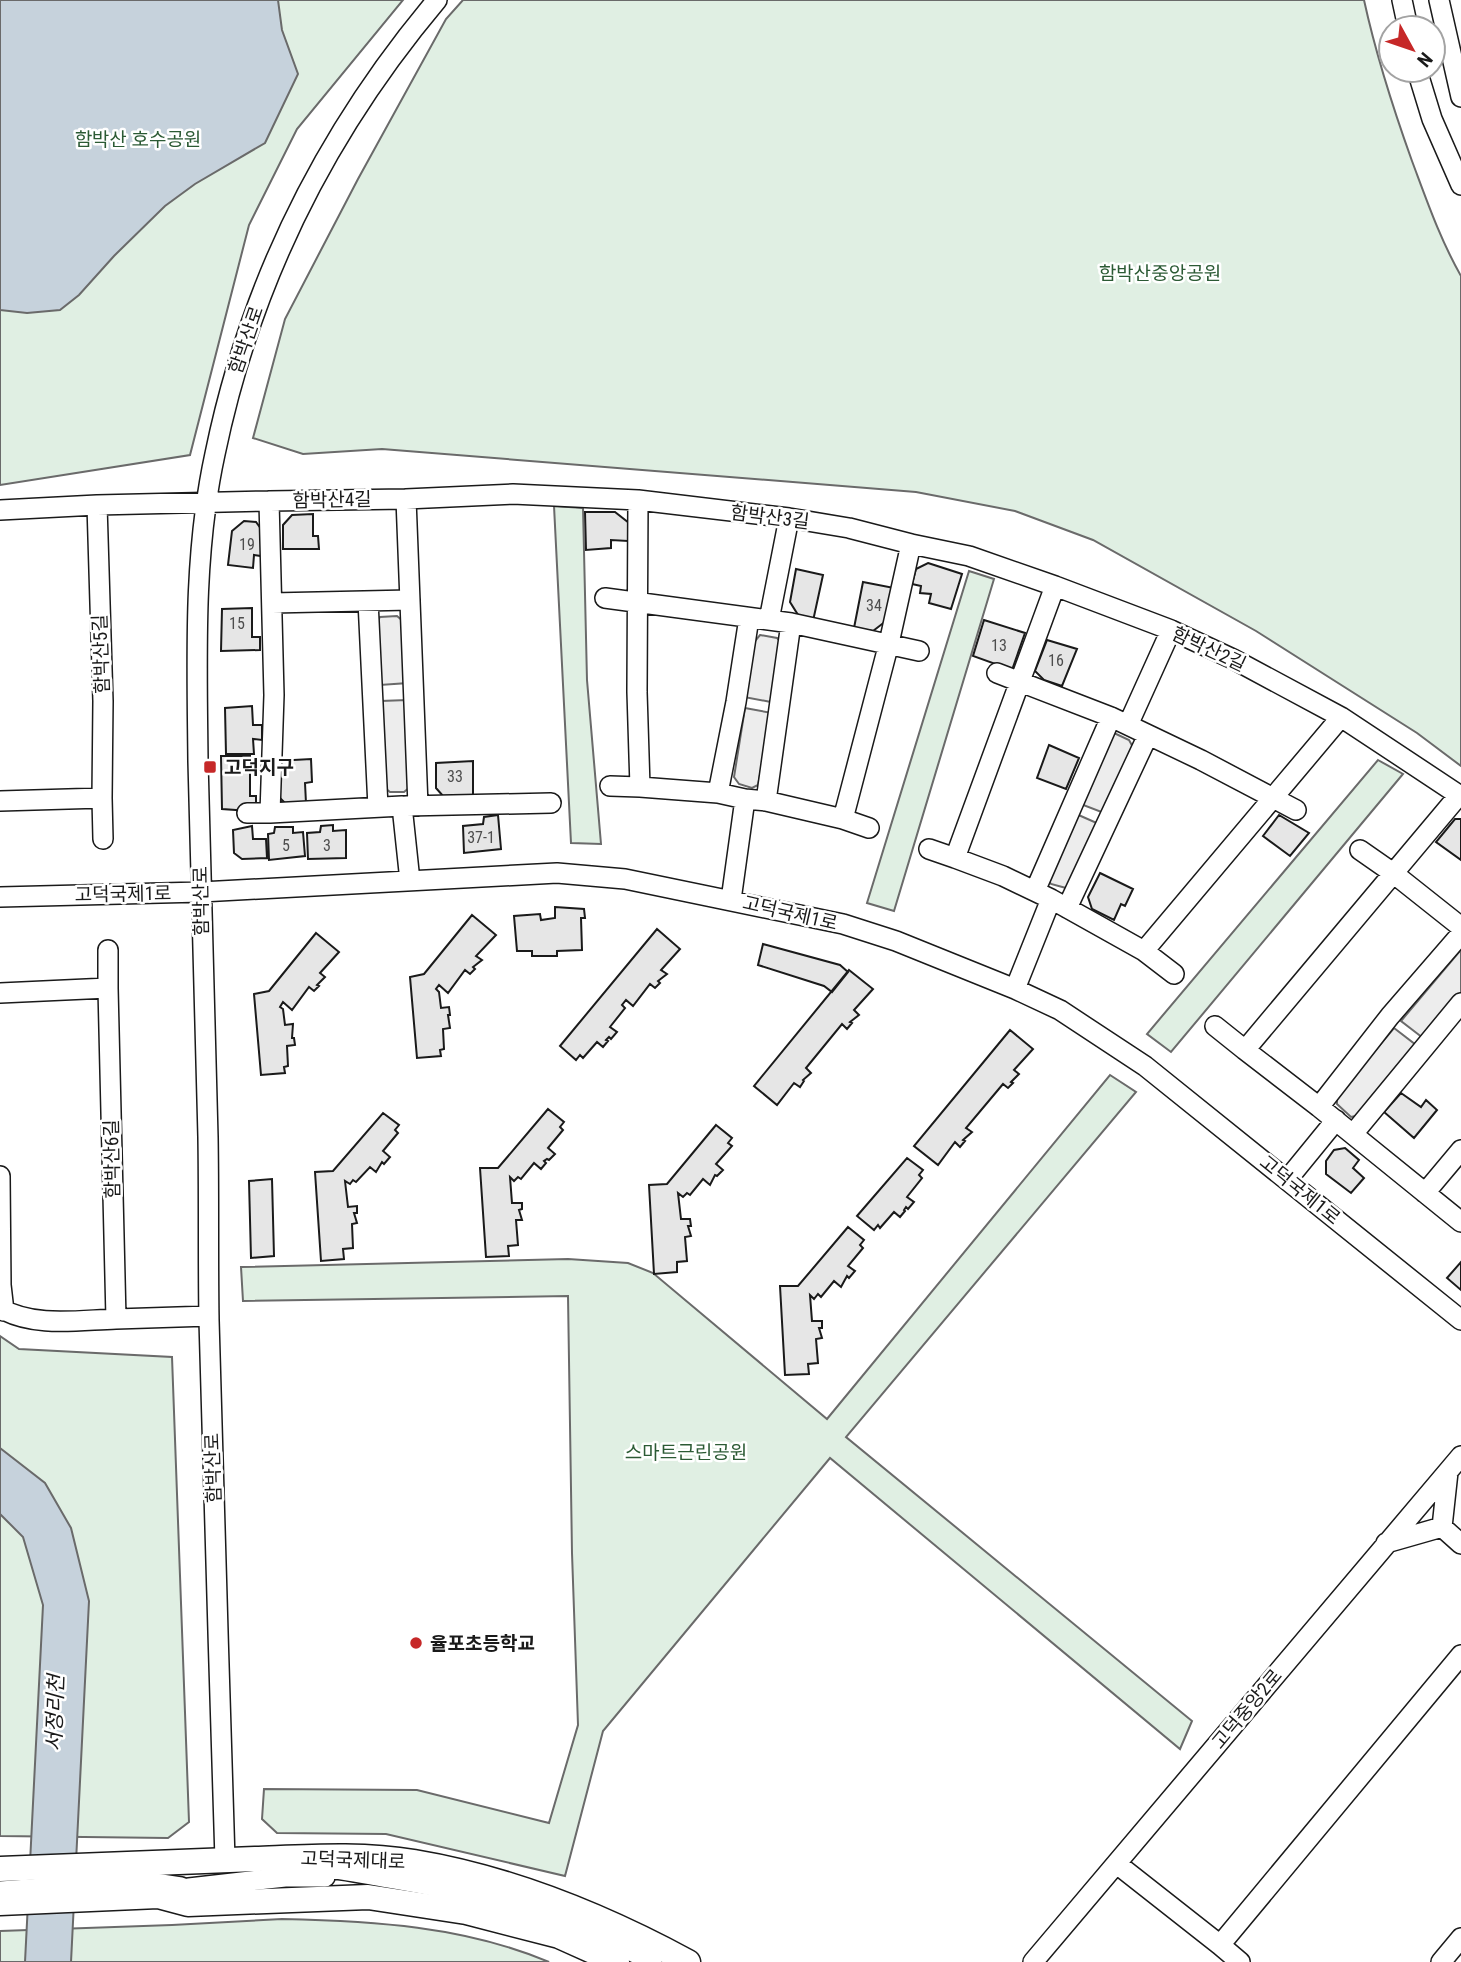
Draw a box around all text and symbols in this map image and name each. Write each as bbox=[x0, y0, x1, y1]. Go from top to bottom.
north arrow bbox=[1377, 14, 1447, 84]
text: N bbox=[1412, 48, 1437, 71]
park label: 함박산 호수공원 bbox=[75, 128, 201, 151]
park label: 함박산중앙공원 bbox=[1099, 262, 1221, 285]
street label: 함박산로 bbox=[224, 303, 268, 377]
street label: 함박산4길 bbox=[292, 488, 372, 512]
street label: 함박산3길 bbox=[729, 501, 811, 533]
house number: 19 bbox=[239, 535, 255, 554]
house number: 34 bbox=[866, 596, 882, 615]
street label: 함박산5길 bbox=[88, 614, 114, 694]
house number: 15 bbox=[229, 614, 245, 633]
street label: 함박산2길 bbox=[1168, 622, 1250, 676]
house number: 13 bbox=[991, 636, 1007, 655]
house number: 16 bbox=[1048, 651, 1064, 670]
place label: 고덕지구 bbox=[224, 756, 294, 779]
marker: 고덕지구 bbox=[202, 759, 218, 775]
house number: 33 bbox=[447, 767, 463, 786]
house number: 37-1 bbox=[467, 828, 495, 847]
house number: 5 bbox=[282, 836, 290, 855]
house number: 3 bbox=[323, 836, 331, 855]
street label: 함박산로 bbox=[189, 866, 213, 936]
street label: 고덕국제1로 bbox=[74, 882, 172, 906]
street label: 고덕국제1로 bbox=[740, 891, 840, 935]
street label: 함박산6길 bbox=[100, 1119, 124, 1199]
street label: 고덕국제1로 bbox=[1255, 1151, 1345, 1229]
street label: 함박산로 bbox=[200, 1433, 226, 1503]
park label: 스마트근린공원 bbox=[625, 1441, 747, 1464]
place label: 율포초등학교 bbox=[430, 1632, 535, 1655]
marker: 율포초등학교 bbox=[408, 1635, 424, 1651]
street label: 고덕중앙2로 bbox=[1207, 1665, 1287, 1753]
water label: 서정리천 bbox=[42, 1671, 68, 1752]
street label: 고덕국제대로 bbox=[300, 1847, 406, 1873]

